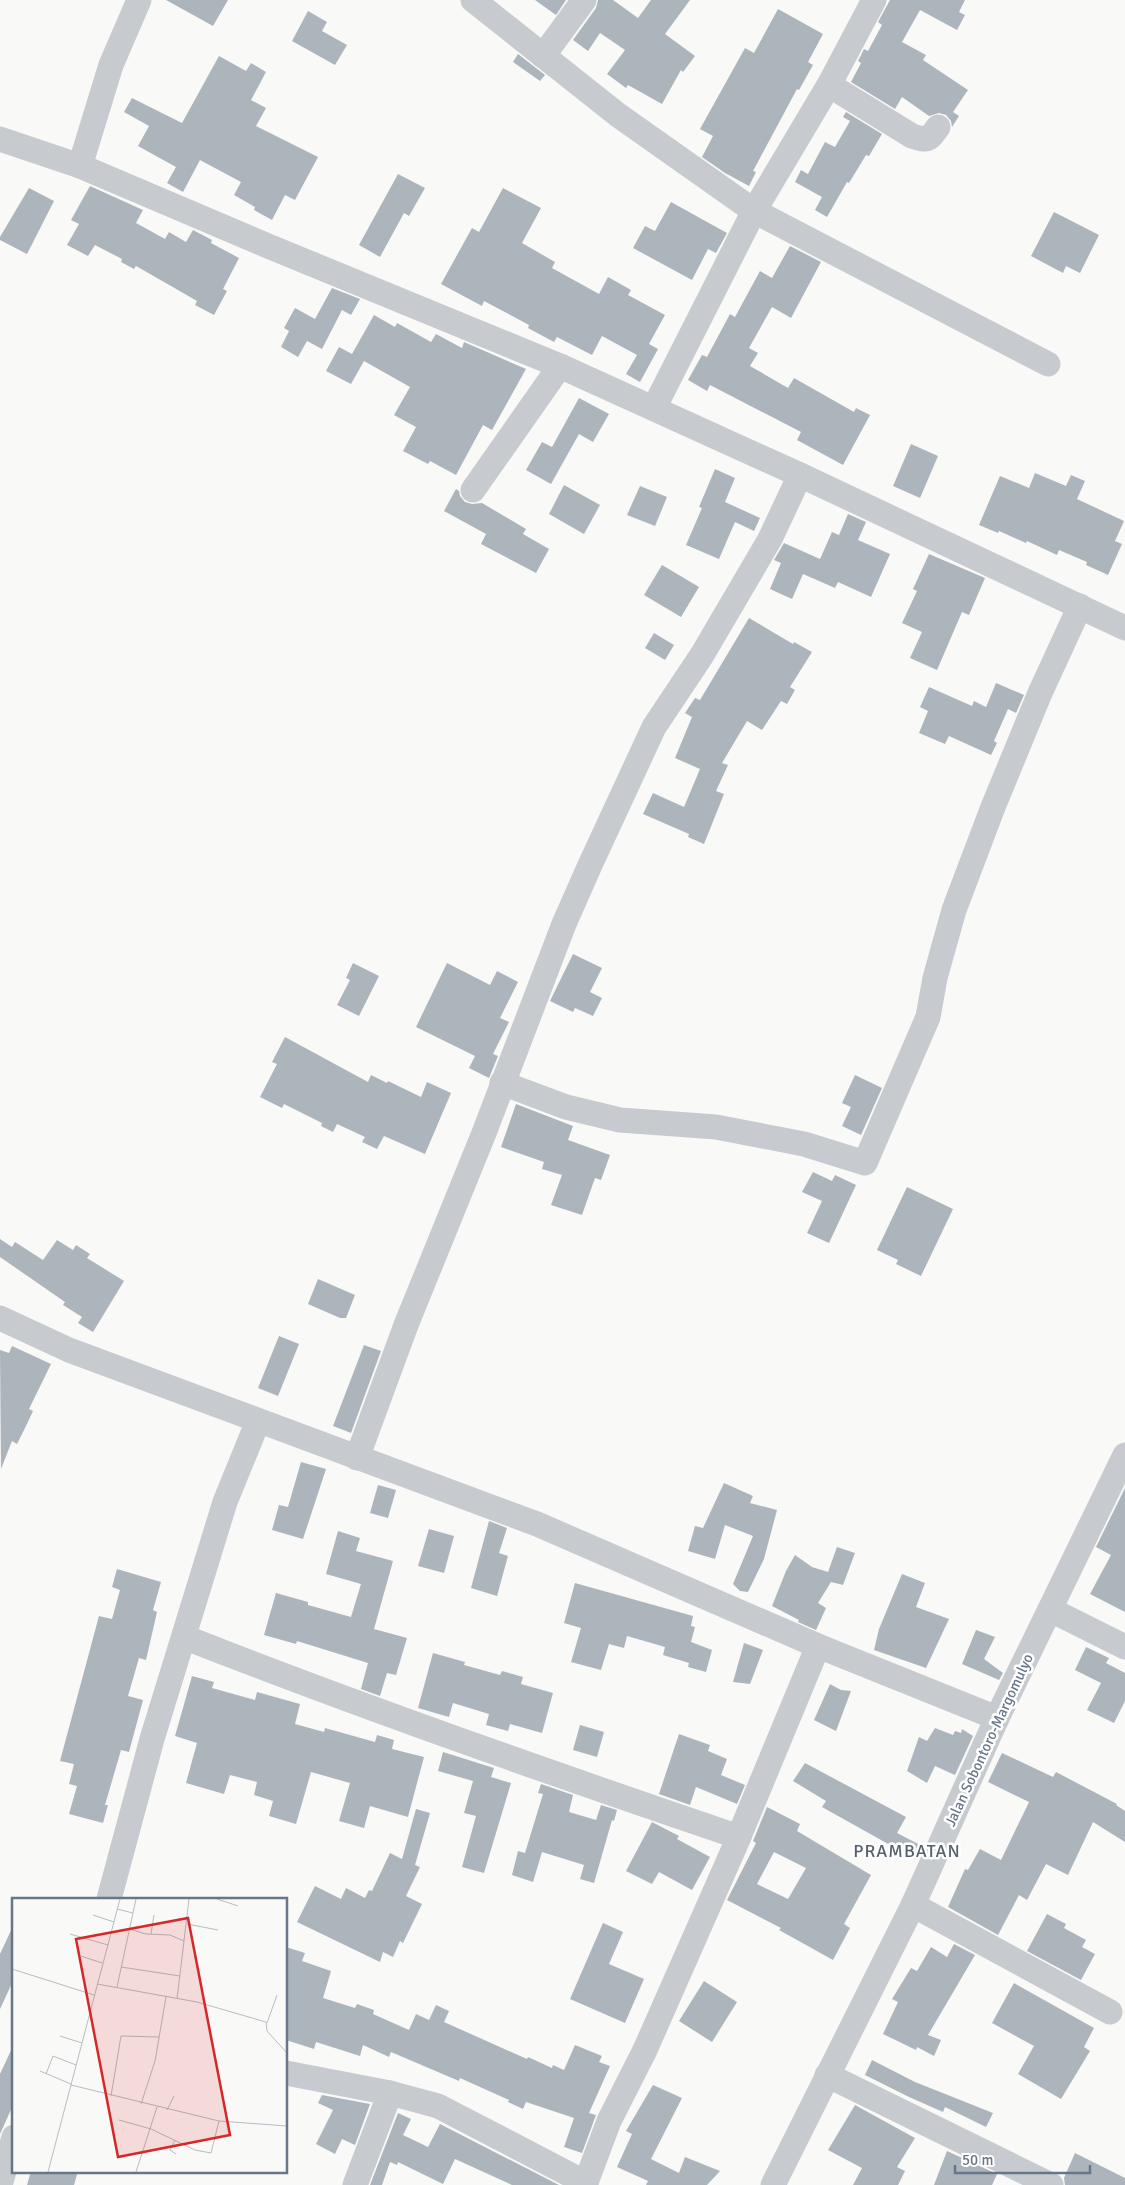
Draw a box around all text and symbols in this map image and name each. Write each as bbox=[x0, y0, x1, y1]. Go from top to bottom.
street label: Jalan Sobontoro-Margomulyo bbox=[941, 1651, 1037, 1829]
district label: PRAMBATAN bbox=[853, 1840, 961, 1862]
inset map bbox=[12, 1898, 288, 2172]
scale bar bbox=[955, 2142, 1090, 2174]
text: 50 m bbox=[962, 2151, 993, 2169]

